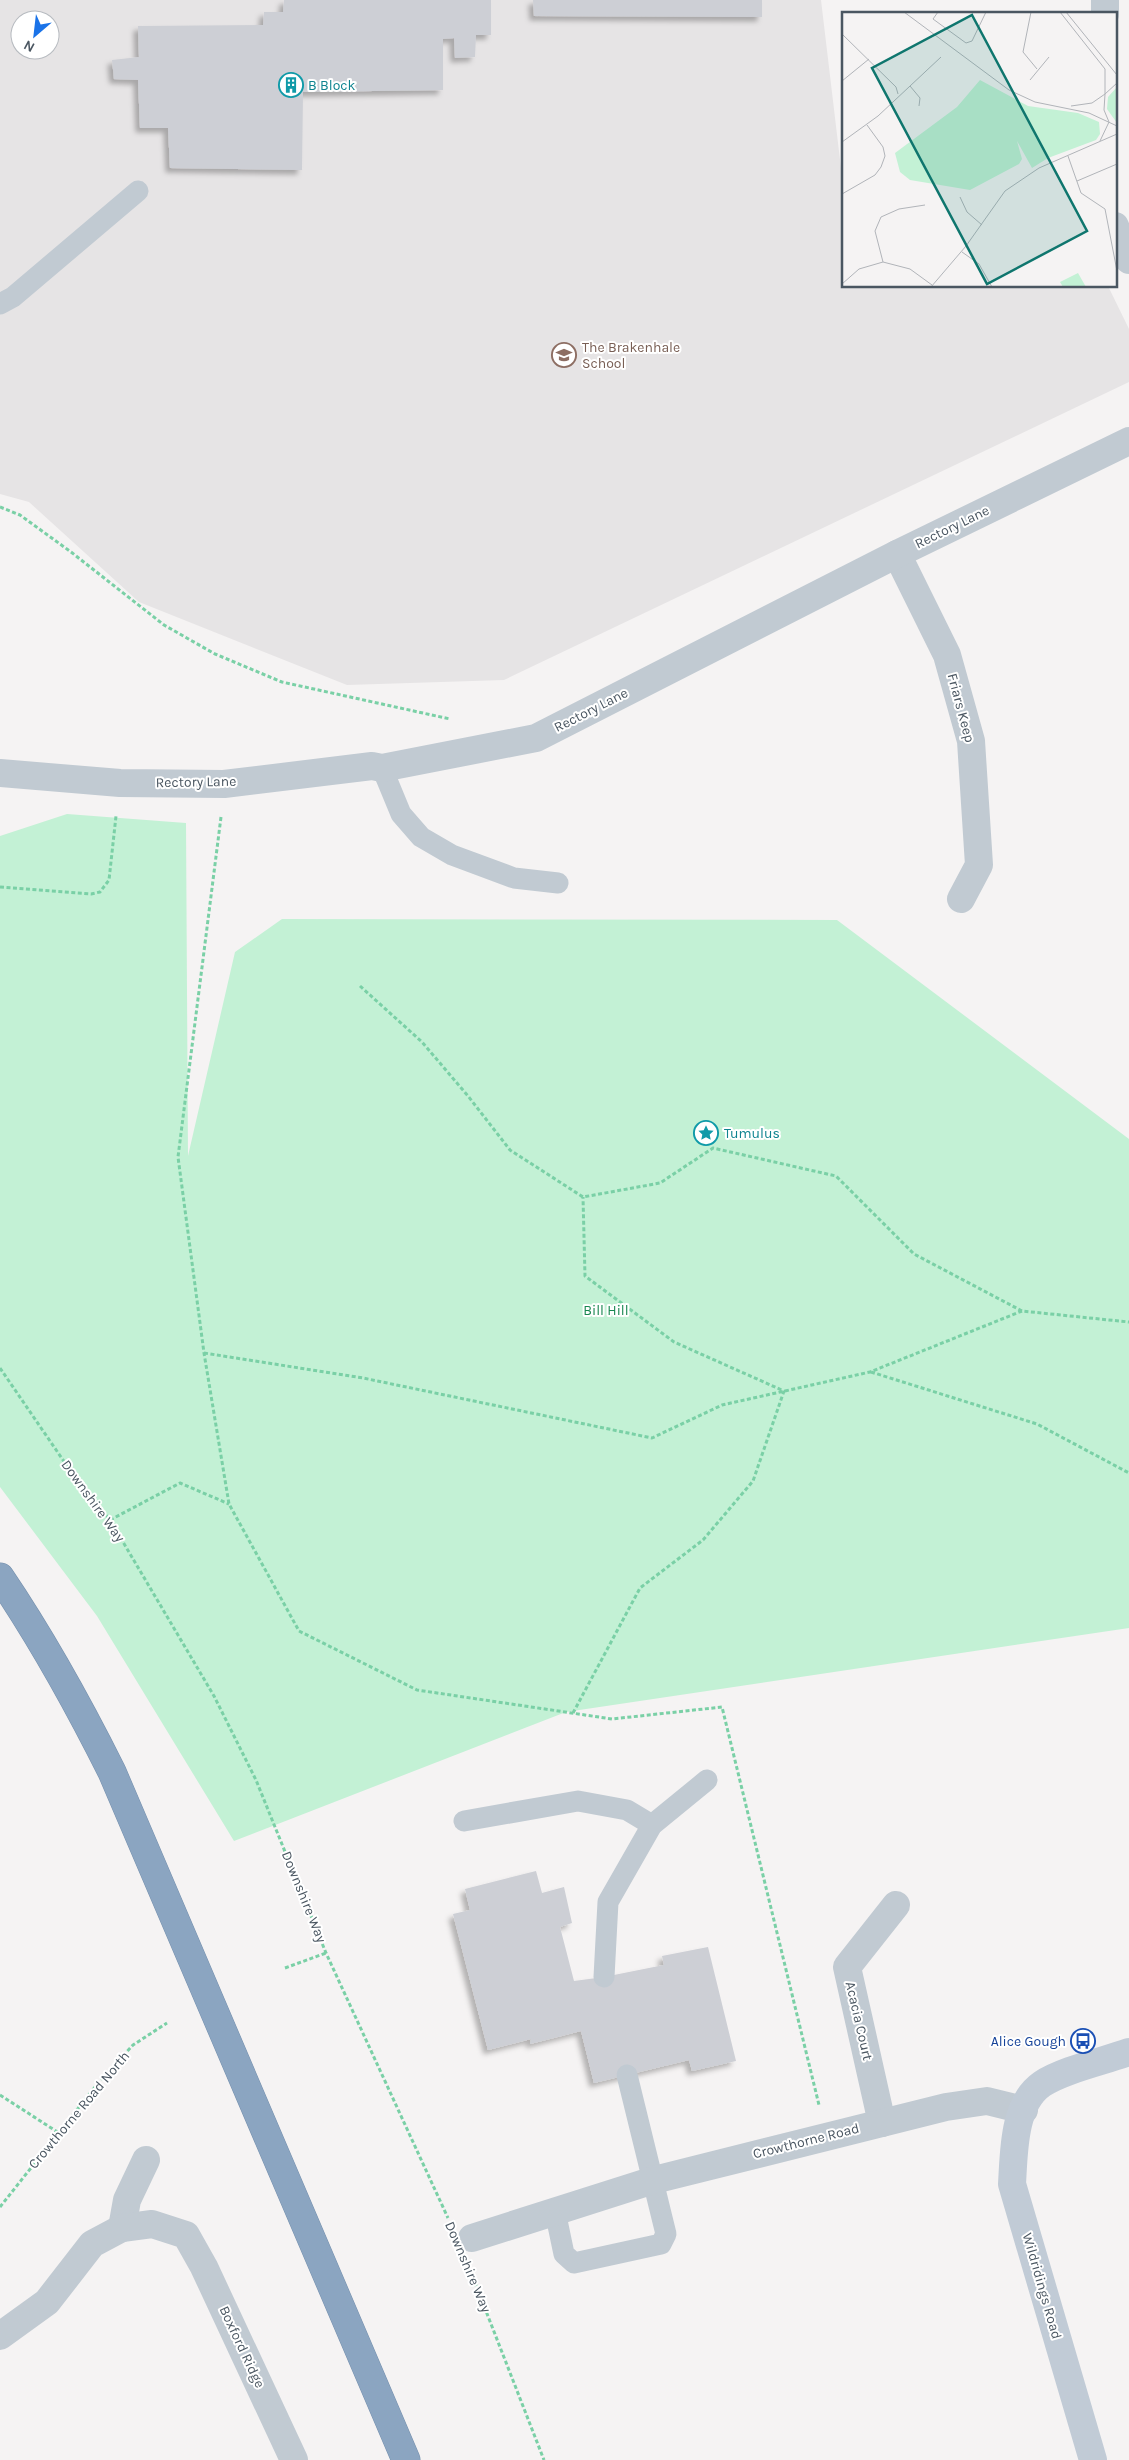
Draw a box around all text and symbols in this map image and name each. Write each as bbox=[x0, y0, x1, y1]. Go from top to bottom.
north arrow bbox=[10, 10, 60, 60]
inset map bbox=[842, 12, 1116, 288]
text: N bbox=[21, 36, 38, 56]
building icon: B Block bbox=[278, 72, 304, 98]
place label: B Block bbox=[308, 77, 356, 94]
place label: The Brakenhale School bbox=[582, 339, 680, 372]
school or university icon: The Brakenhale School bbox=[551, 342, 577, 368]
street label: Rectory Lane bbox=[912, 502, 992, 552]
street label: Friars Keep bbox=[944, 671, 978, 745]
street label: Rectory Lane bbox=[551, 684, 631, 736]
street label: Rectory Lane bbox=[156, 773, 236, 791]
place icon: Tumulus bbox=[693, 1120, 719, 1146]
place label: Tumulus bbox=[724, 1125, 780, 1142]
park label: Bill Hill bbox=[583, 1302, 629, 1319]
street label: Downshire Way bbox=[58, 1457, 129, 1546]
street label: Downshire Way bbox=[278, 1849, 330, 1946]
street label: Acacia Court bbox=[842, 1980, 876, 2062]
bus stop icon: Alice Gough bbox=[1070, 2028, 1096, 2054]
place label: Alice Gough bbox=[991, 2033, 1066, 2050]
street label: Crowthorne Road North bbox=[25, 2048, 133, 2172]
street label: Crowthorne Road bbox=[751, 2120, 861, 2162]
street label: Downshire Way bbox=[441, 2219, 495, 2316]
street label: Wildridings Road bbox=[1019, 2231, 1065, 2341]
street label: Boxford Ridge bbox=[216, 2303, 268, 2391]

